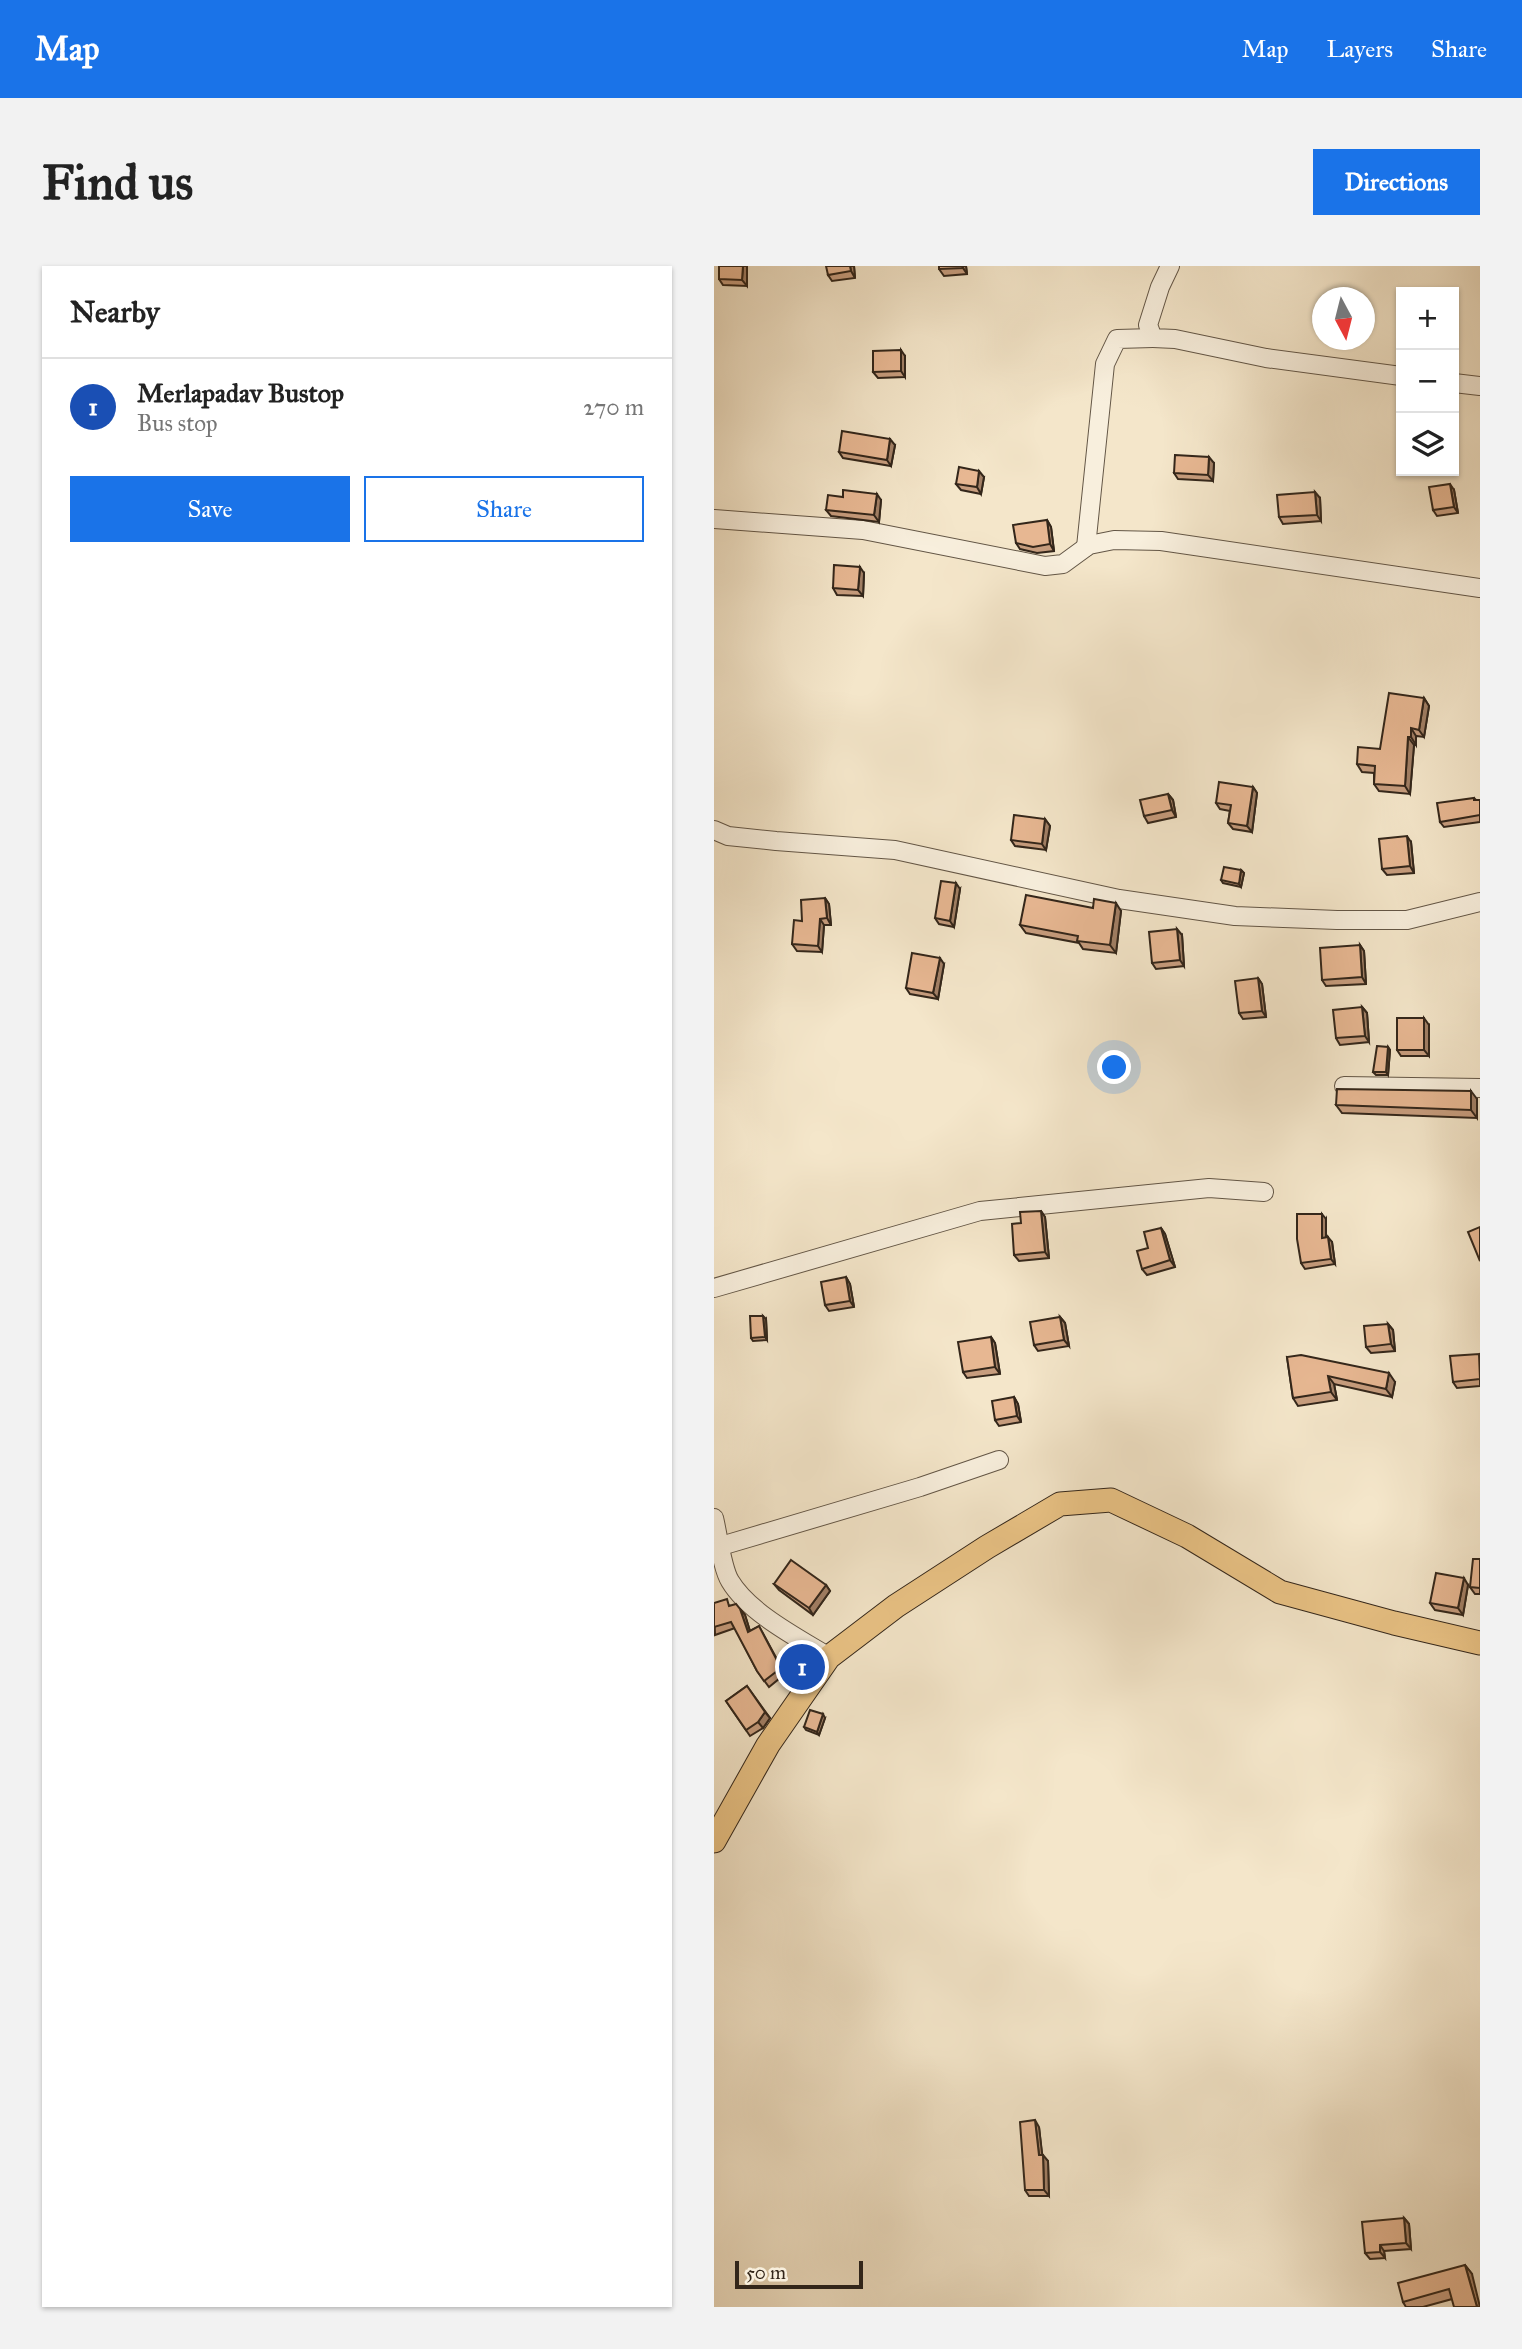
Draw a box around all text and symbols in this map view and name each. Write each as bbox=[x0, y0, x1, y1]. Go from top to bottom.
text: Map bbox=[35, 29, 99, 69]
text: Map bbox=[1242, 34, 1289, 64]
text: Layers bbox=[1327, 34, 1393, 64]
text: Share bbox=[1431, 34, 1487, 64]
button: Directions bbox=[1313, 149, 1480, 215]
text: Find us bbox=[42, 153, 193, 212]
north arrow bbox=[1312, 287, 1375, 350]
map controls bbox=[1396, 287, 1459, 476]
button: + bbox=[1396, 287, 1459, 350]
text: Nearby bbox=[70, 294, 160, 330]
button: − bbox=[1396, 350, 1459, 413]
text: Merlapadav Bustop bbox=[137, 377, 344, 409]
text: 1 bbox=[88, 393, 98, 421]
text: 270 m bbox=[583, 393, 644, 421]
text: Bus stop bbox=[137, 409, 218, 437]
button: layers bbox=[1396, 413, 1459, 476]
button: Save bbox=[70, 476, 350, 542]
button: Share bbox=[364, 476, 644, 542]
your location bbox=[1097, 1050, 1131, 1084]
pin: 1 bbox=[779, 1641, 825, 1693]
scale bar bbox=[735, 2258, 863, 2290]
text: 50 m bbox=[746, 2261, 786, 2284]

